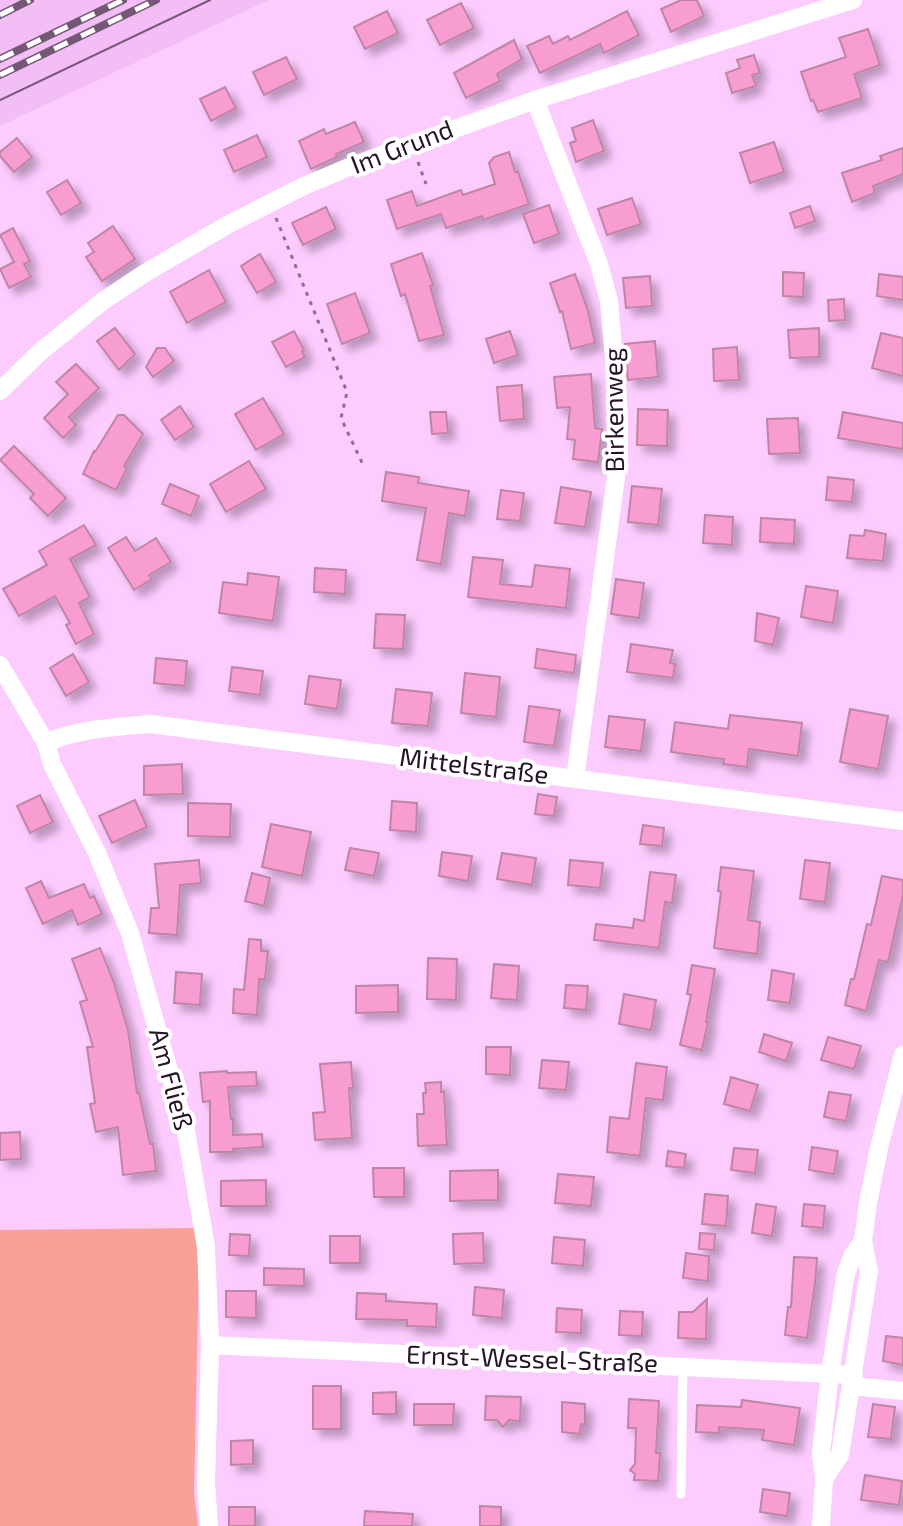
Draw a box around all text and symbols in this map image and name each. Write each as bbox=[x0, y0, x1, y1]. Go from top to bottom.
street label: Im Grund bbox=[346, 112, 457, 179]
street label: Birkenweg bbox=[596, 347, 629, 473]
street label: Mittelstraße bbox=[398, 740, 551, 789]
street label: Am Fließ bbox=[144, 1024, 201, 1133]
street label: Ernst-Wessel-Straße bbox=[405, 1338, 659, 1377]

